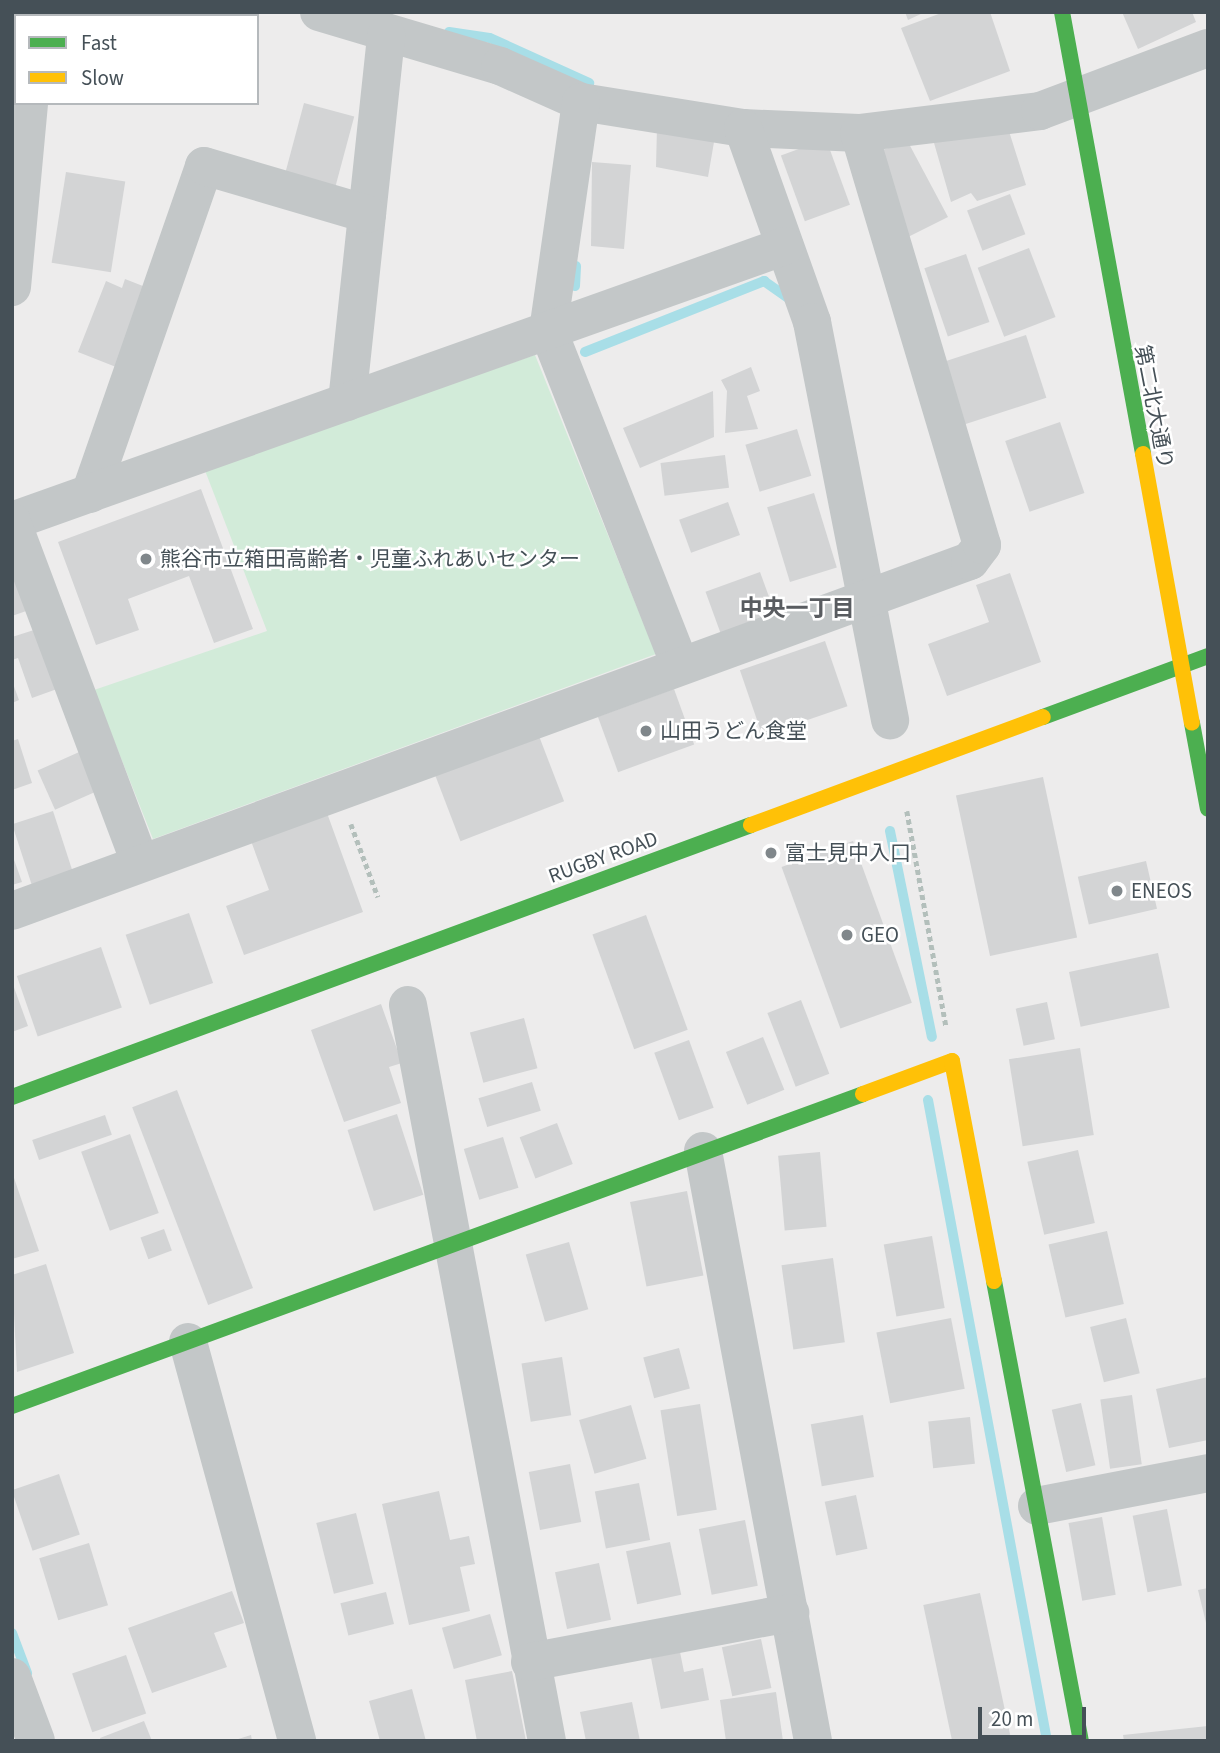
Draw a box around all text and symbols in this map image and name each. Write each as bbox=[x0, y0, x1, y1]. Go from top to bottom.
legend bbox=[14, 14, 259, 105]
text: Fast bbox=[81, 28, 117, 58]
text: Slow bbox=[81, 63, 124, 93]
street label: 第二北大通り bbox=[1130, 343, 1178, 471]
place label: 熊谷市立箱田高齢者・児童ふれあいセンター bbox=[160, 546, 580, 572]
marker: 熊谷市立箱田高齢者・児童ふれあいセンター bbox=[138, 551, 154, 567]
district label: 中央一丁目 bbox=[740, 595, 854, 623]
place label: 山田うどん食堂 bbox=[660, 718, 807, 744]
marker: 山田うどん食堂 bbox=[638, 723, 654, 739]
street label: RUGBY ROAD bbox=[545, 826, 661, 888]
place label: 富士見中入口 bbox=[785, 840, 911, 866]
marker: 富士見中入口 bbox=[763, 845, 779, 861]
place label: ENEOS bbox=[1131, 878, 1192, 904]
marker: ENEOS bbox=[1109, 883, 1125, 899]
place label: GEO bbox=[861, 922, 899, 948]
marker: GEO bbox=[839, 927, 855, 943]
scale bar bbox=[982, 1694, 1090, 1738]
text: 20 m bbox=[991, 1704, 1033, 1734]

